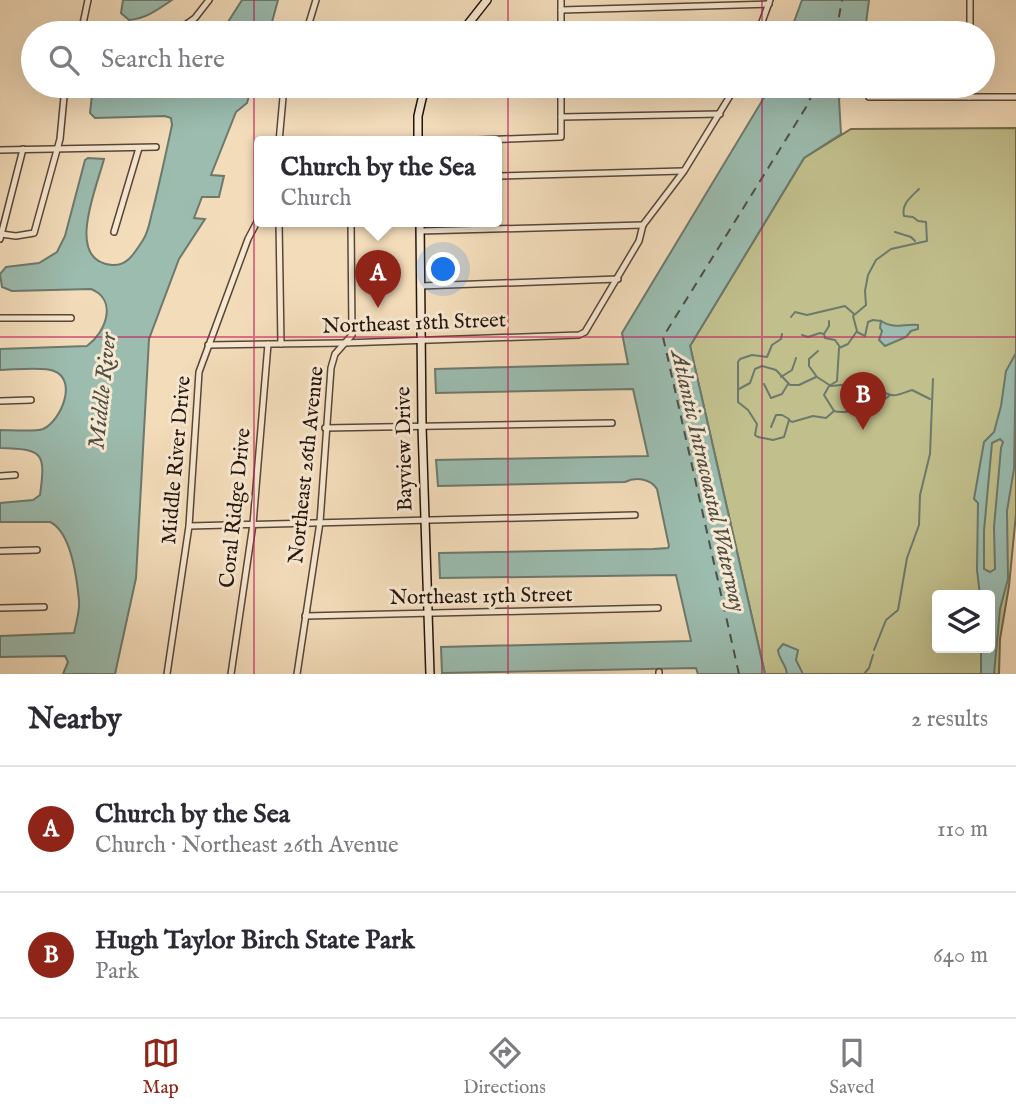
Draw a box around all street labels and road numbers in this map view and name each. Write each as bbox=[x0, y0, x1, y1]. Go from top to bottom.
street label: Northeast 18th Street bbox=[322, 307, 506, 341]
street label: Northeast 26th Avenue bbox=[283, 364, 331, 565]
street label: Middle River Drive bbox=[156, 374, 198, 545]
street label: Bayview Drive bbox=[390, 386, 420, 512]
street label: Coral Ridge Drive bbox=[214, 426, 258, 589]
street label: Northeast 15th Street bbox=[389, 582, 573, 612]

